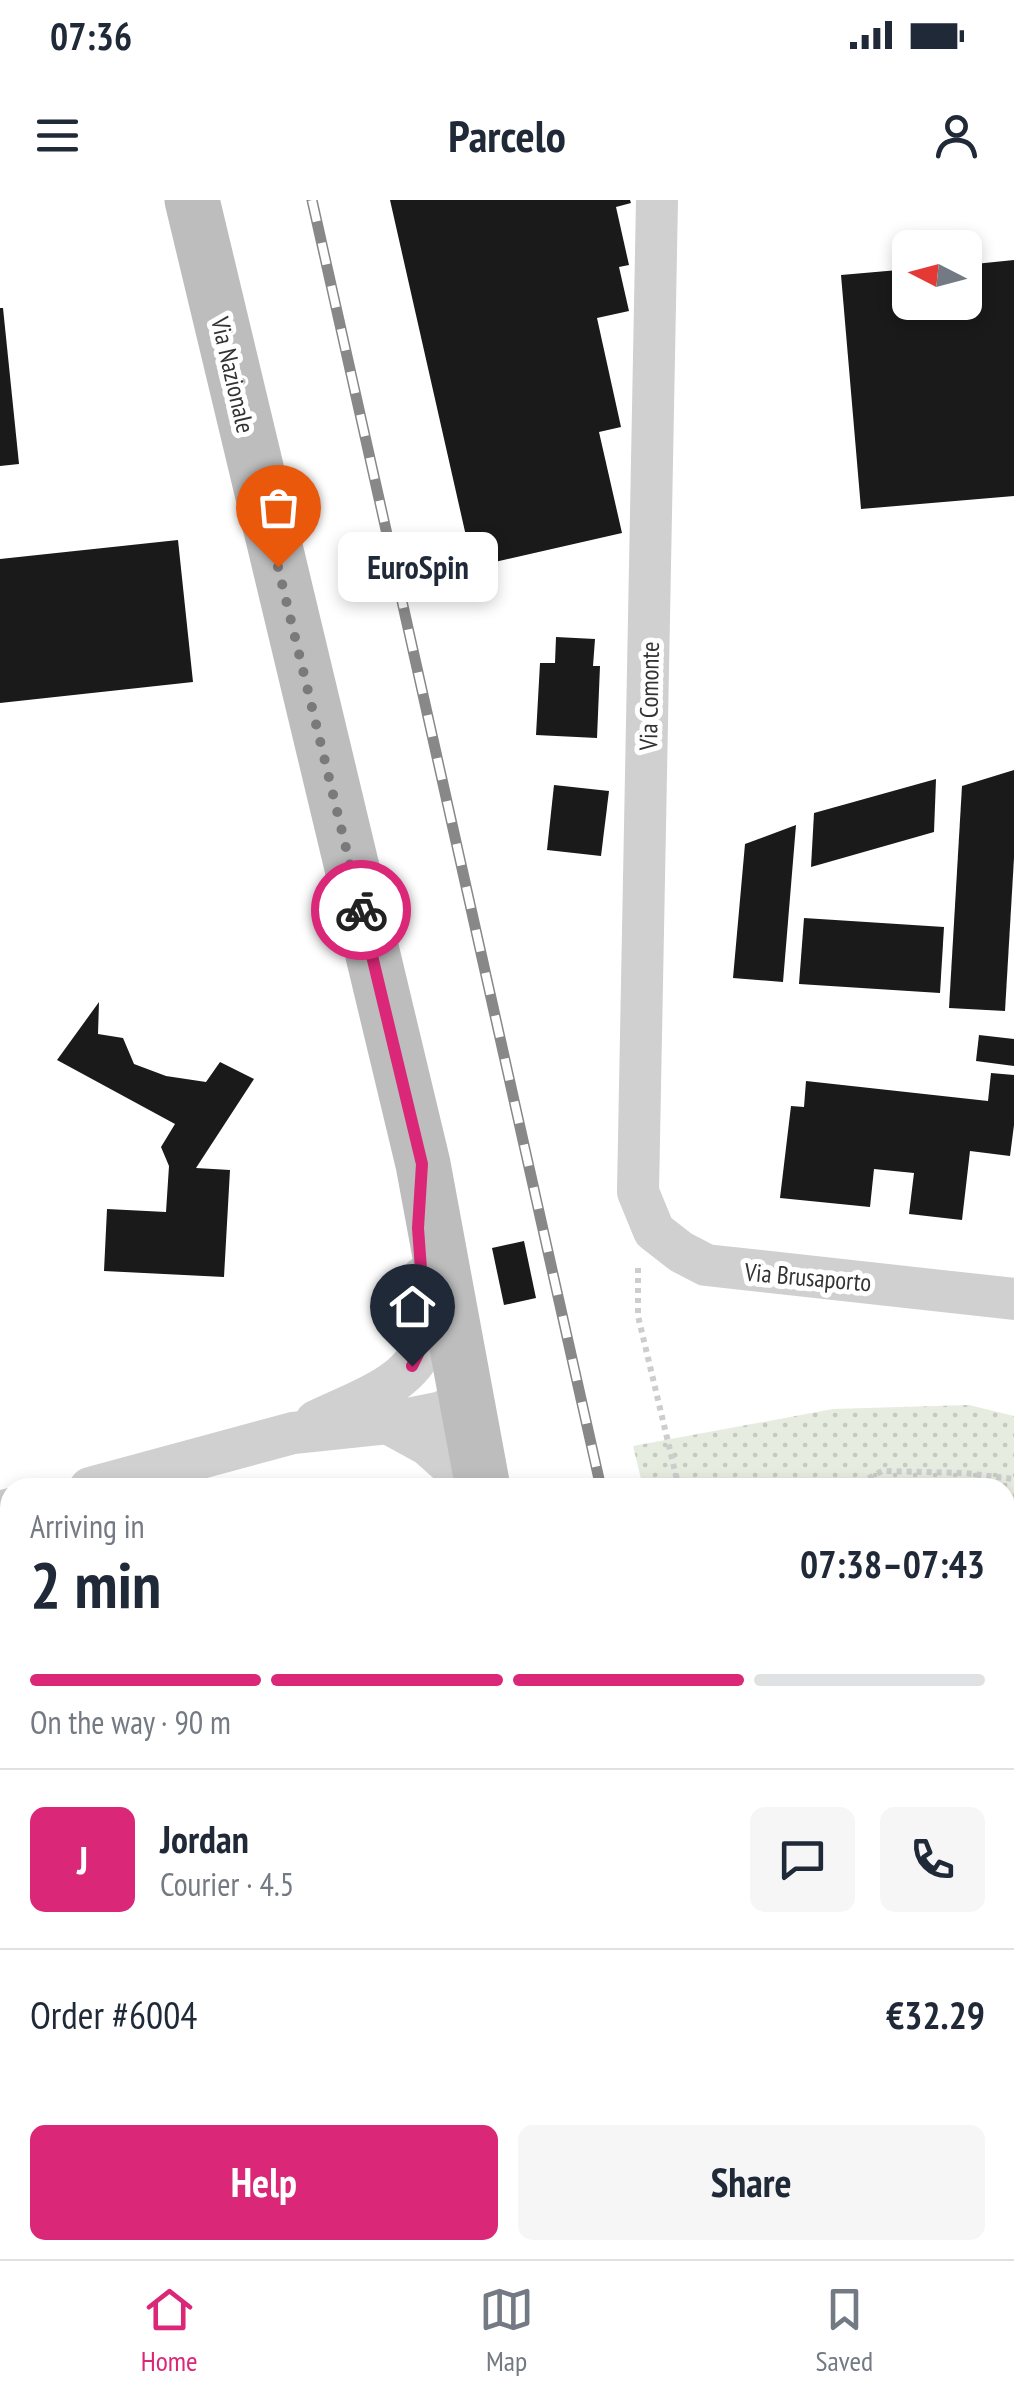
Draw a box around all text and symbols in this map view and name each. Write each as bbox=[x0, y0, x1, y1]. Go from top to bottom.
text: 07:36 bbox=[50, 11, 132, 60]
text: Parcelo bbox=[448, 106, 566, 164]
icon: menu bbox=[30, 108, 85, 163]
icon: person bbox=[929, 108, 984, 163]
north arrow bbox=[892, 230, 982, 320]
map controls bbox=[892, 230, 982, 320]
street label: Via Nazionale bbox=[204, 313, 262, 436]
pin bbox=[236, 465, 321, 568]
icon: bag bbox=[251, 480, 306, 535]
callout: EuroSpin bbox=[338, 532, 498, 602]
text: EuroSpin bbox=[367, 546, 469, 588]
street label: Via Comonte bbox=[632, 641, 666, 752]
courier bbox=[311, 860, 411, 960]
icon: bike bbox=[334, 883, 389, 938]
street label: Via Brusaporto bbox=[742, 1255, 873, 1298]
pin bbox=[370, 1264, 455, 1367]
icon: home bbox=[385, 1279, 440, 1334]
text: Arriving in bbox=[30, 1505, 145, 1547]
text: 07:38–07:43 bbox=[800, 1539, 985, 1588]
text: 2 min bbox=[30, 1542, 161, 1626]
text: On the way · 90 m bbox=[30, 1701, 231, 1743]
button: chat bbox=[750, 1807, 855, 1912]
button: phone bbox=[880, 1807, 985, 1912]
text: Jordan bbox=[160, 1814, 249, 1863]
text: J bbox=[77, 1835, 88, 1884]
text: Courier · 4.5 bbox=[160, 1863, 294, 1905]
text: Order #6004 bbox=[30, 1990, 197, 2039]
text: €32.29 bbox=[886, 1990, 985, 2039]
button: Help bbox=[30, 2125, 498, 2240]
button: Share bbox=[518, 2125, 985, 2240]
tab: Home bbox=[141, 2282, 198, 2379]
tab: Map bbox=[479, 2282, 534, 2379]
tab: Saved bbox=[816, 2282, 873, 2379]

